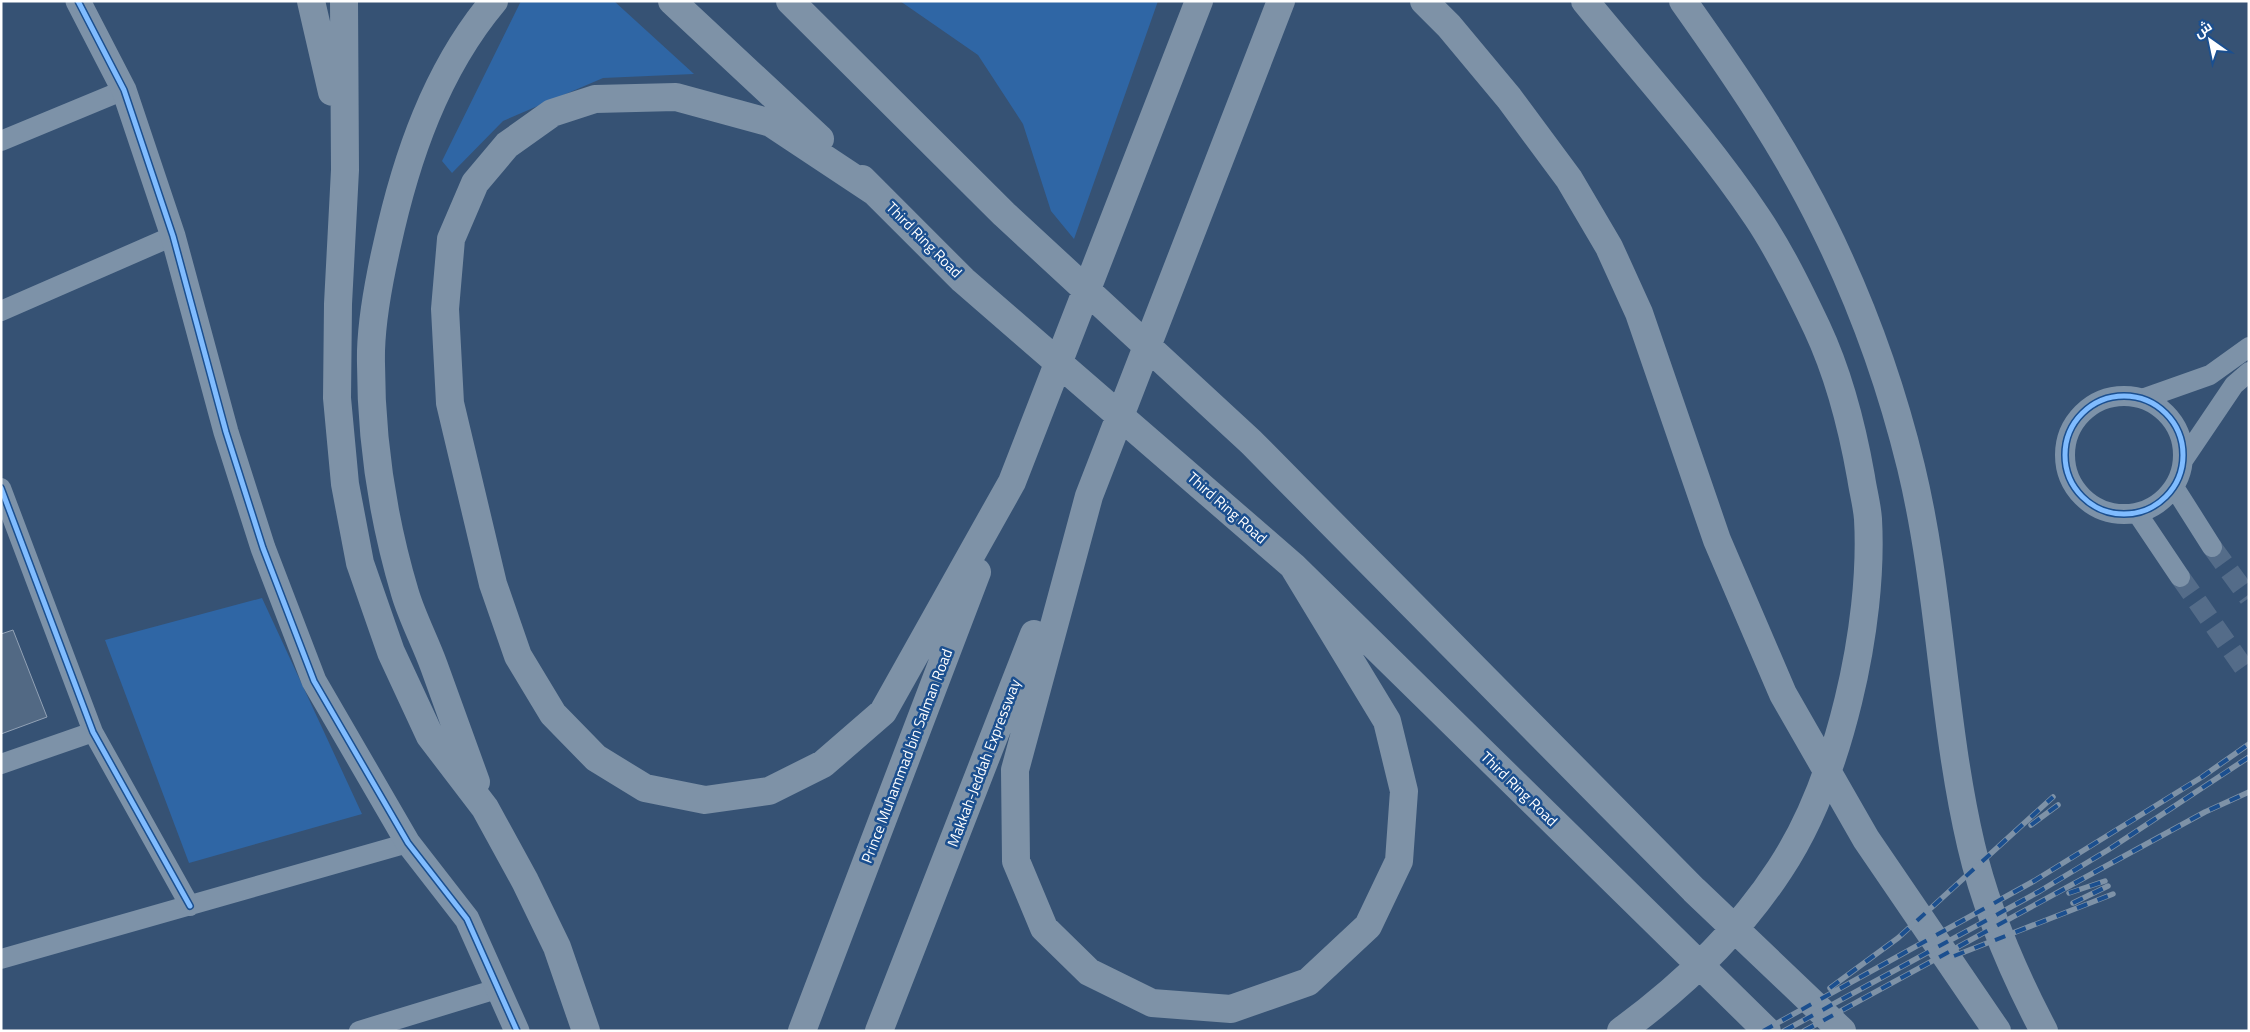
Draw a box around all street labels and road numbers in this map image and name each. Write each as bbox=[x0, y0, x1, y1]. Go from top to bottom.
street label: Third Ring Road bbox=[881, 196, 968, 283]
street label: Third Ring Road bbox=[1182, 466, 1272, 549]
street label: Prince Muhammad bin Salman Road bbox=[855, 645, 958, 866]
street label: Makkah-Jeddah Expressway bbox=[941, 675, 1026, 850]
street label: Third Ring Road bbox=[1476, 746, 1563, 831]

